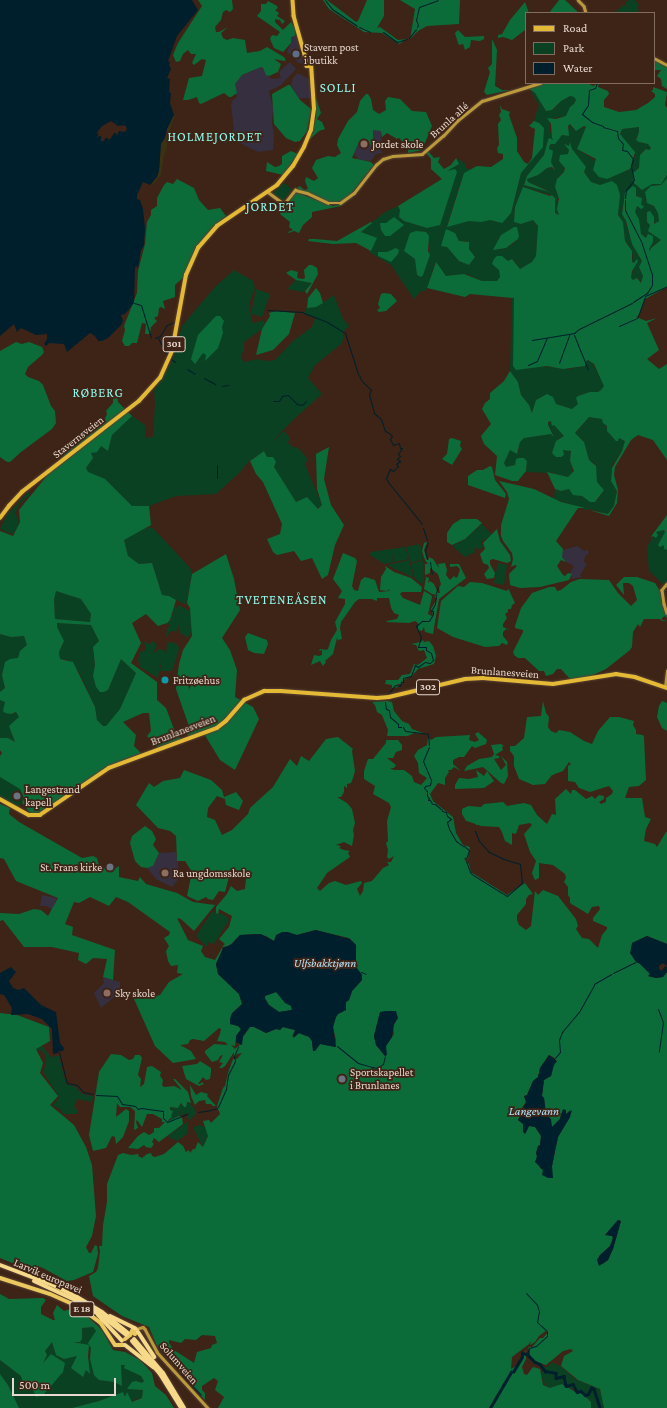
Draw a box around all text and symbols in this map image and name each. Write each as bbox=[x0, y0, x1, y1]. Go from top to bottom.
legend bbox=[525, 12, 655, 84]
text: Road bbox=[563, 21, 587, 35]
place label: Stavern post i butikk bbox=[304, 41, 359, 67]
text: Park bbox=[563, 41, 584, 55]
marker: Stavern post i butikk bbox=[291, 49, 301, 59]
text: Water bbox=[563, 61, 592, 75]
district label: SOLLI bbox=[320, 80, 356, 96]
street label: Brunla allé bbox=[427, 99, 471, 141]
district label: HOLMEJORDET bbox=[167, 129, 263, 145]
place label: Jordet skole bbox=[372, 137, 423, 151]
marker: Jordet skole bbox=[359, 139, 369, 149]
district label: JORDET bbox=[246, 199, 294, 215]
road number: 301 bbox=[162, 336, 186, 352]
district label: RØBERG bbox=[72, 385, 124, 401]
street label: Stavernsveien bbox=[50, 413, 106, 461]
district label: TVETENEÅSEN bbox=[236, 592, 328, 608]
street label: Brunlanesveien bbox=[471, 663, 539, 681]
place label: Fritzøehus bbox=[173, 673, 220, 687]
marker: Fritzøehus bbox=[160, 675, 170, 685]
road number: 302 bbox=[416, 679, 440, 695]
street label: Brunlanesveien bbox=[149, 712, 217, 748]
place label: Langestrand kapell bbox=[25, 783, 80, 809]
marker: Langestrand kapell bbox=[12, 791, 22, 801]
place label: St. Frans kirke bbox=[40, 860, 102, 874]
marker: St. Frans kirke bbox=[105, 862, 115, 872]
place label: Ra ungdomsskole bbox=[173, 866, 250, 880]
marker: Ra ungdomsskole bbox=[160, 868, 170, 878]
water label: Ulfsbakktjønn bbox=[294, 957, 356, 971]
place label: Sky skole bbox=[115, 986, 155, 1000]
marker: Sky skole bbox=[102, 988, 112, 998]
place label: Sportskapellet i Brunlanes bbox=[350, 1066, 413, 1092]
marker: Sportskapellet i Brunlanes bbox=[337, 1074, 347, 1084]
water label: Langevann bbox=[509, 1105, 559, 1119]
street label: Larvik europavei bbox=[12, 1256, 84, 1296]
road number: E 18 bbox=[69, 1301, 95, 1317]
street label: Solumveien bbox=[157, 1339, 201, 1387]
scale bar bbox=[14, 1370, 118, 1396]
text: 500 m bbox=[19, 1378, 50, 1392]

